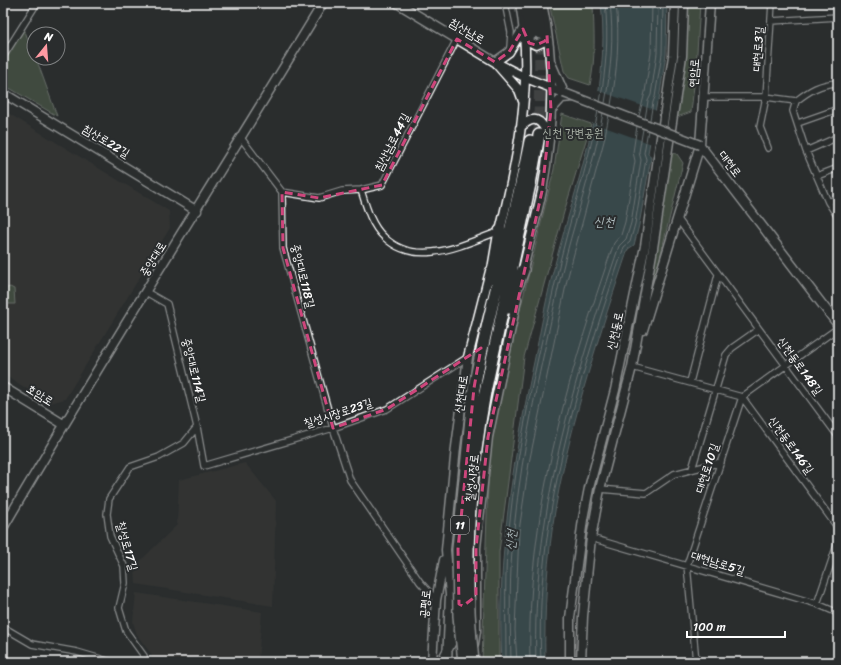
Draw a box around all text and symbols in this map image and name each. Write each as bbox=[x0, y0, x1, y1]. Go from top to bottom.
street label: 침산남로 bbox=[445, 12, 489, 50]
street label: 대현로3길 bbox=[745, 25, 771, 72]
north arrow bbox=[26, 26, 66, 66]
text: N bbox=[41, 26, 56, 47]
street label: 연암로 bbox=[682, 58, 706, 88]
street label: 침산남로44길 bbox=[368, 109, 416, 175]
street label: 침산로22길 bbox=[78, 118, 134, 164]
park label: 신천 강변공원 bbox=[542, 122, 604, 144]
street label: 대현로 bbox=[712, 146, 748, 182]
water label: 신천 bbox=[594, 210, 616, 233]
street label: 중앙대로 bbox=[133, 237, 173, 281]
street label: 중앙대로118길 bbox=[284, 241, 322, 311]
street label: 신천동로 bbox=[600, 310, 630, 352]
street label: 신천동로148길 bbox=[771, 332, 829, 400]
street label: 중앙대로114길 bbox=[175, 335, 213, 405]
street label: 신천대로 bbox=[447, 373, 475, 415]
street label: 호암로 bbox=[22, 378, 58, 412]
street label: 칠성시장로23길 bbox=[301, 391, 376, 435]
street label: 신천동로146길 bbox=[762, 411, 820, 479]
street label: 대현로10길 bbox=[689, 440, 726, 496]
street label: 칠성시장로 bbox=[459, 453, 485, 503]
road number: 11 bbox=[451, 516, 469, 534]
street label: 칠성로17길 bbox=[109, 519, 145, 574]
water label: 신천 bbox=[498, 527, 523, 552]
street label: 대현남로5길 bbox=[688, 544, 748, 582]
street label: 공평로 bbox=[413, 588, 437, 620]
scale bar bbox=[687, 613, 785, 639]
text: 100 m bbox=[693, 616, 726, 638]

